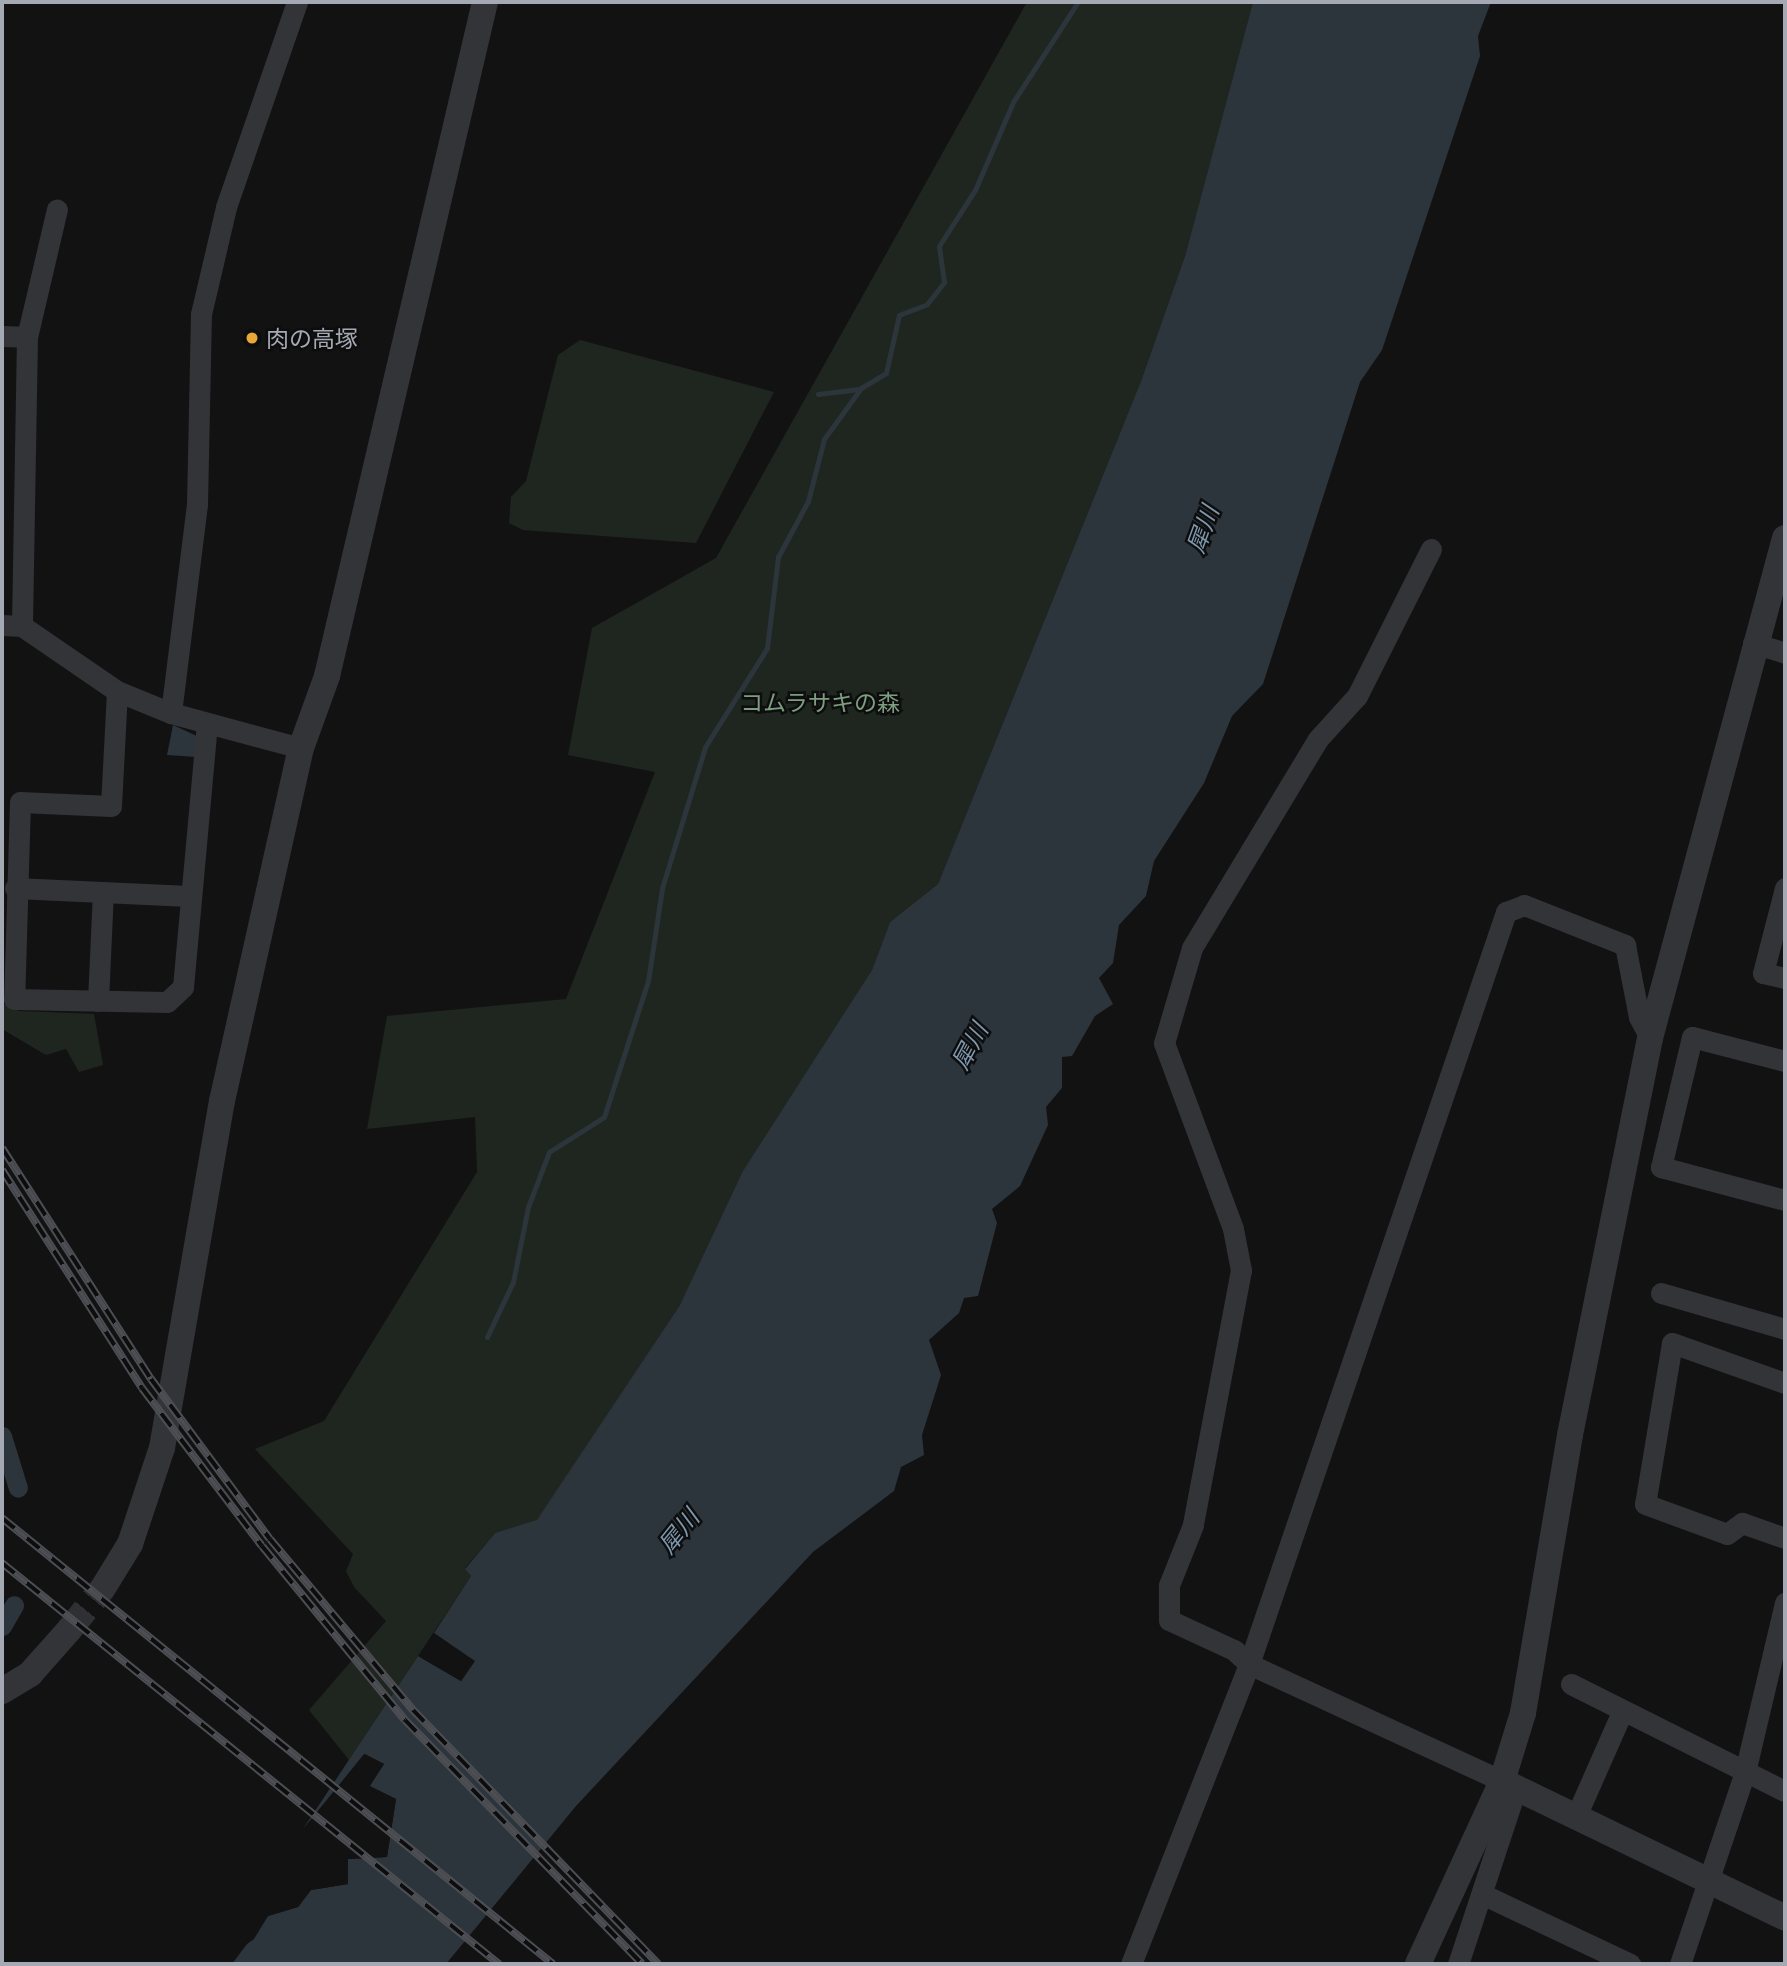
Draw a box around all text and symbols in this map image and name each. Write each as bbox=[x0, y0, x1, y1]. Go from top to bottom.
place label: 肉の高塚 bbox=[266, 324, 358, 352]
marker: 肉の高塚 bbox=[244, 330, 260, 346]
water label: 犀川 bbox=[1180, 502, 1224, 556]
park label: コムラサキの森 bbox=[740, 688, 900, 716]
water label: 犀川 bbox=[945, 1018, 993, 1074]
water label: 犀川 bbox=[652, 1503, 704, 1559]

